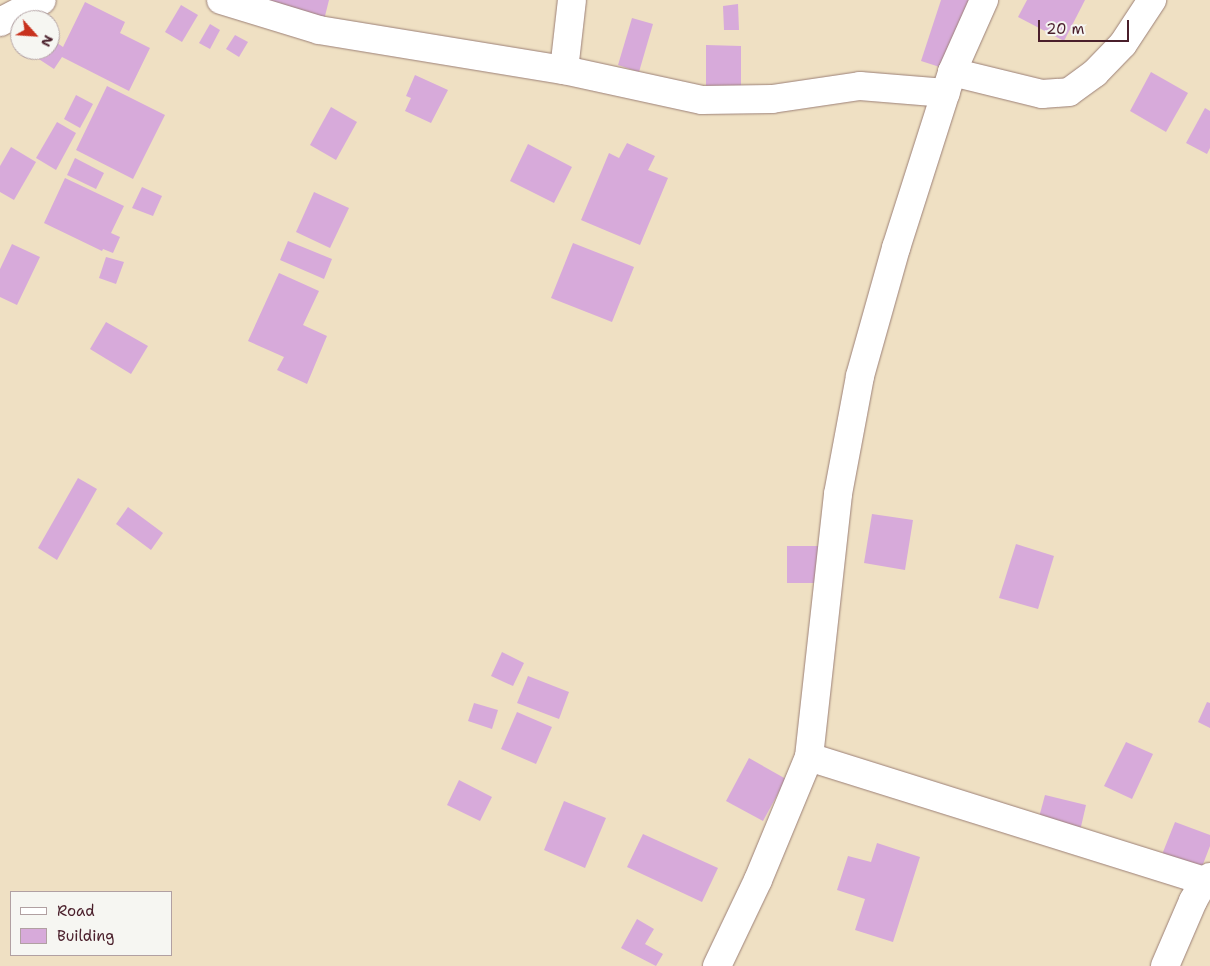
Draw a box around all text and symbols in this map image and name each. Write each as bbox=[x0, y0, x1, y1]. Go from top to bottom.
north arrow bbox=[10, 10, 60, 60]
scale bar bbox=[1040, 10, 1131, 42]
text: 20 m bbox=[1046, 19, 1085, 39]
text: N bbox=[37, 32, 58, 50]
legend bbox=[10, 891, 172, 956]
text: Road bbox=[57, 901, 95, 921]
text: Building bbox=[57, 926, 114, 946]

